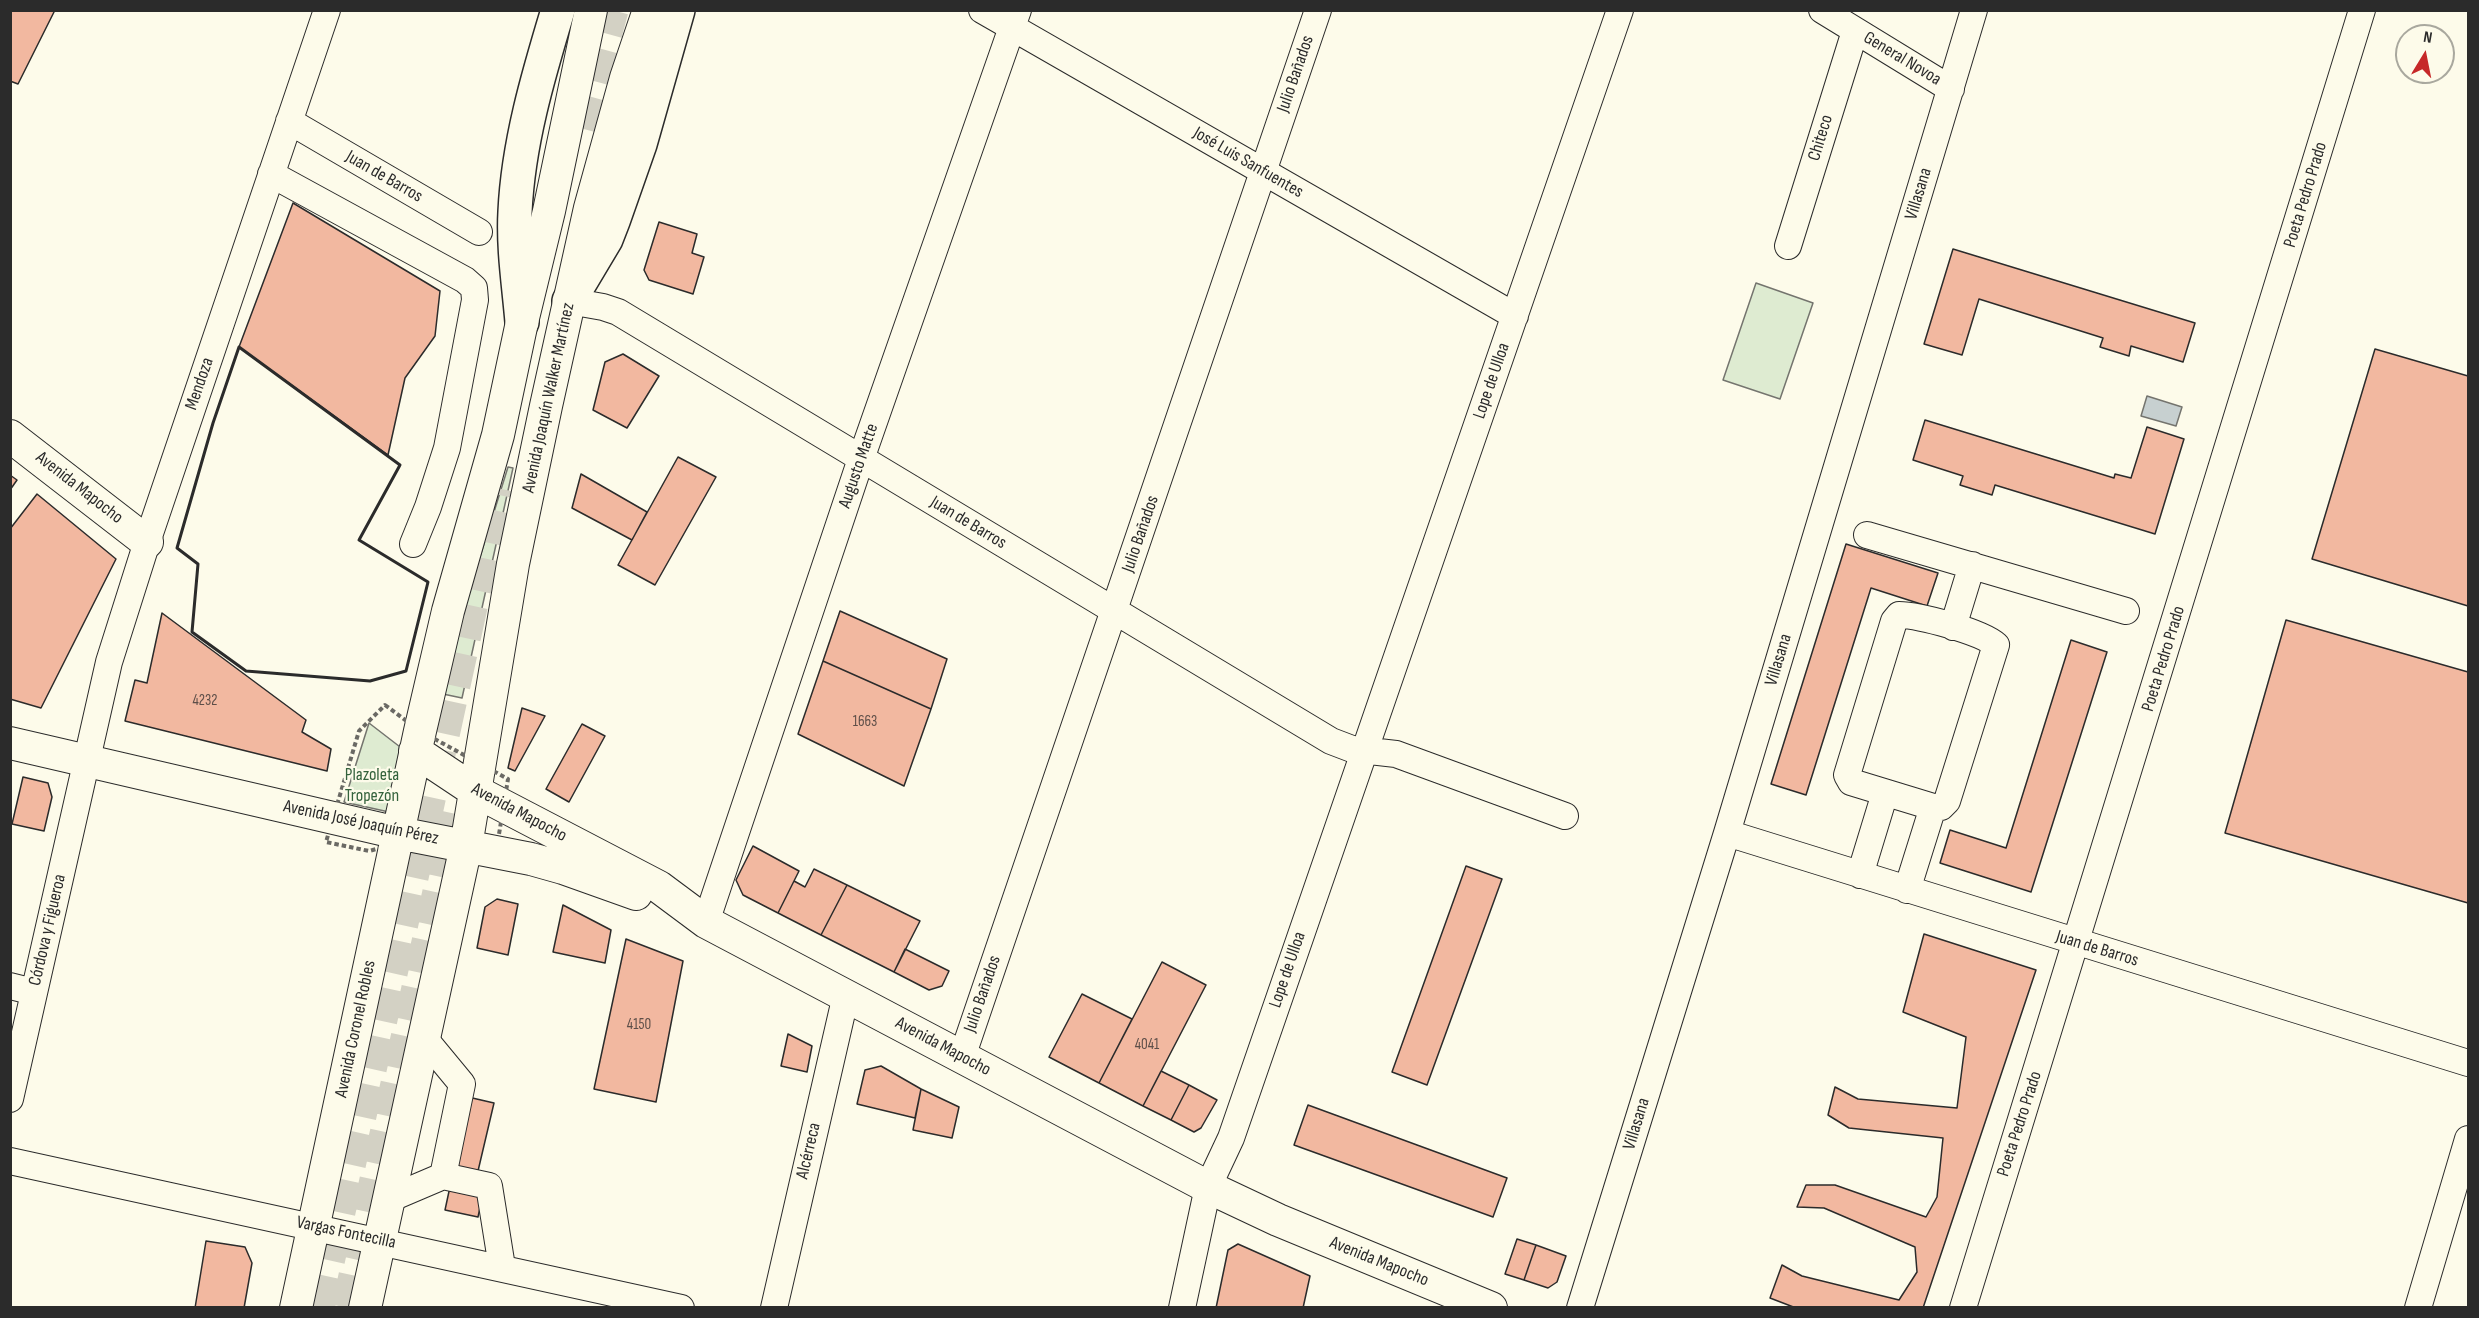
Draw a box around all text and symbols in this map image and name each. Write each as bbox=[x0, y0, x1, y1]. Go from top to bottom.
north arrow bbox=[2395, 24, 2455, 84]
street label: General Novoa bbox=[1859, 27, 1945, 91]
text: N bbox=[2422, 28, 2434, 48]
street label: Julio Bañados bbox=[1273, 33, 1319, 115]
street label: Chiteco bbox=[1804, 112, 1838, 164]
street label: José Luis Sanfuentes bbox=[1189, 123, 1307, 203]
street label: Poeta Pedro Prado bbox=[2280, 140, 2332, 250]
street label: Juan de Barros bbox=[342, 146, 426, 208]
street label: Villasana bbox=[1901, 165, 1937, 223]
street label: Avenida Joaquín Walker Martínez bbox=[518, 301, 580, 495]
street label: Lope de Ulloa bbox=[1469, 340, 1515, 422]
street label: Mendoza bbox=[181, 355, 219, 413]
street label: Augusto Matte bbox=[835, 421, 883, 511]
street label: Avenida Mapocho bbox=[31, 447, 127, 529]
street label: Juan de Barros bbox=[926, 492, 1010, 554]
street label: Julio Bañados bbox=[1118, 493, 1164, 575]
street label: Poeta Pedro Prado bbox=[2138, 604, 2190, 714]
street label: Villasana bbox=[1761, 631, 1797, 689]
house number: 4232 bbox=[192, 692, 218, 710]
house number: 1663 bbox=[853, 713, 877, 731]
park label: Plazoleta Tropezón bbox=[345, 764, 399, 806]
street label: Avenida Mapocho bbox=[468, 779, 570, 847]
street label: Avenida José Joaquín Pérez bbox=[281, 796, 441, 850]
street label: Córdova y Figueroa bbox=[25, 872, 71, 988]
street label: Juan de Barros bbox=[2053, 926, 2141, 972]
street label: Lope de Ulloa bbox=[1265, 929, 1311, 1011]
street label: Julio Bañados bbox=[960, 953, 1006, 1035]
street label: Avenida Coronel Robles bbox=[331, 959, 381, 1099]
street label: Avenida Mapocho bbox=[892, 1013, 994, 1081]
house number: 4150 bbox=[627, 1016, 651, 1034]
house number: 4041 bbox=[1135, 1036, 1159, 1054]
street label: Poeta Pedro Prado bbox=[1993, 1069, 2047, 1179]
street label: Villasana bbox=[1619, 1095, 1655, 1153]
street label: Alcérreca bbox=[792, 1121, 826, 1181]
street label: Vargas Fontecilla bbox=[294, 1212, 398, 1254]
street label: Avenida Mapocho bbox=[1326, 1232, 1432, 1292]

